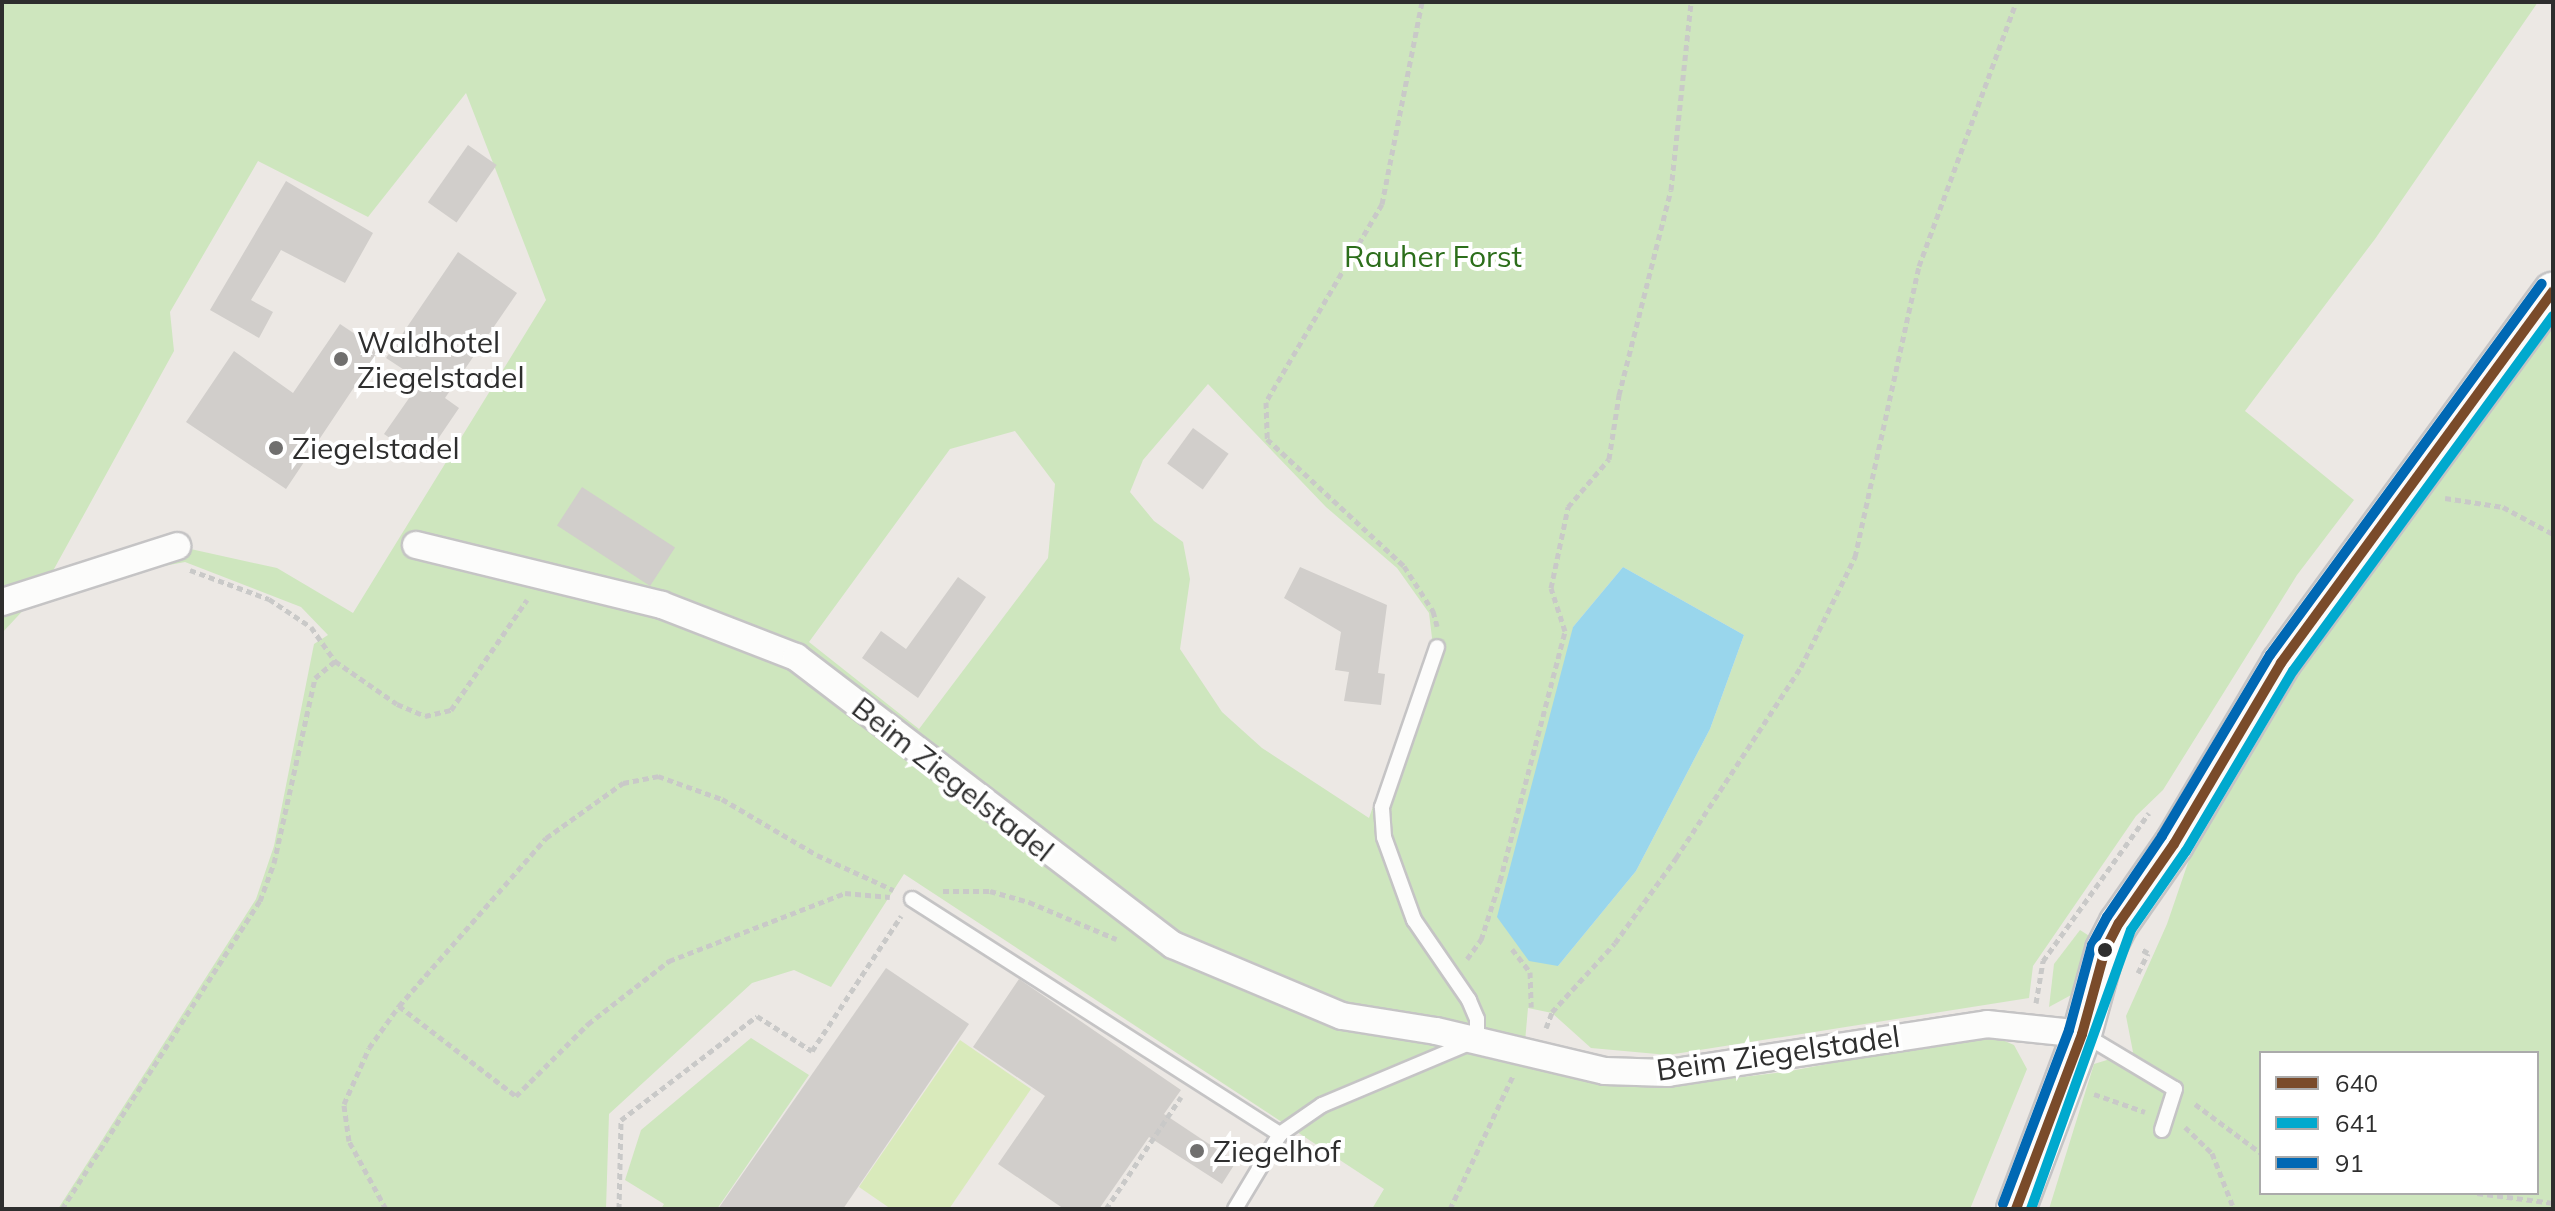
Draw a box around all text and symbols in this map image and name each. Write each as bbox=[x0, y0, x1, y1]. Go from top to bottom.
park label: Rauher Forst bbox=[1344, 238, 1522, 274]
place label: Waldhotel Ziegelstadel bbox=[357, 324, 525, 394]
marker: Waldhotel Ziegelstadel bbox=[332, 350, 350, 368]
place label: Ziegelstadel bbox=[292, 430, 460, 466]
marker: Ziegelstadel bbox=[267, 439, 285, 457]
street label: Beim Ziegelstadel bbox=[845, 689, 1061, 869]
unlabelled marker bbox=[2097, 942, 2113, 958]
street label: Beim Ziegelstadel bbox=[1654, 1018, 1902, 1088]
legend bbox=[2259, 1051, 2539, 1195]
text: 640 bbox=[2335, 1068, 2378, 1098]
text: 641 bbox=[2335, 1108, 2378, 1138]
place label: Ziegelhof bbox=[1213, 1133, 1341, 1169]
marker: Ziegelhof bbox=[1188, 1142, 1206, 1160]
text: 91 bbox=[2335, 1148, 2364, 1178]

